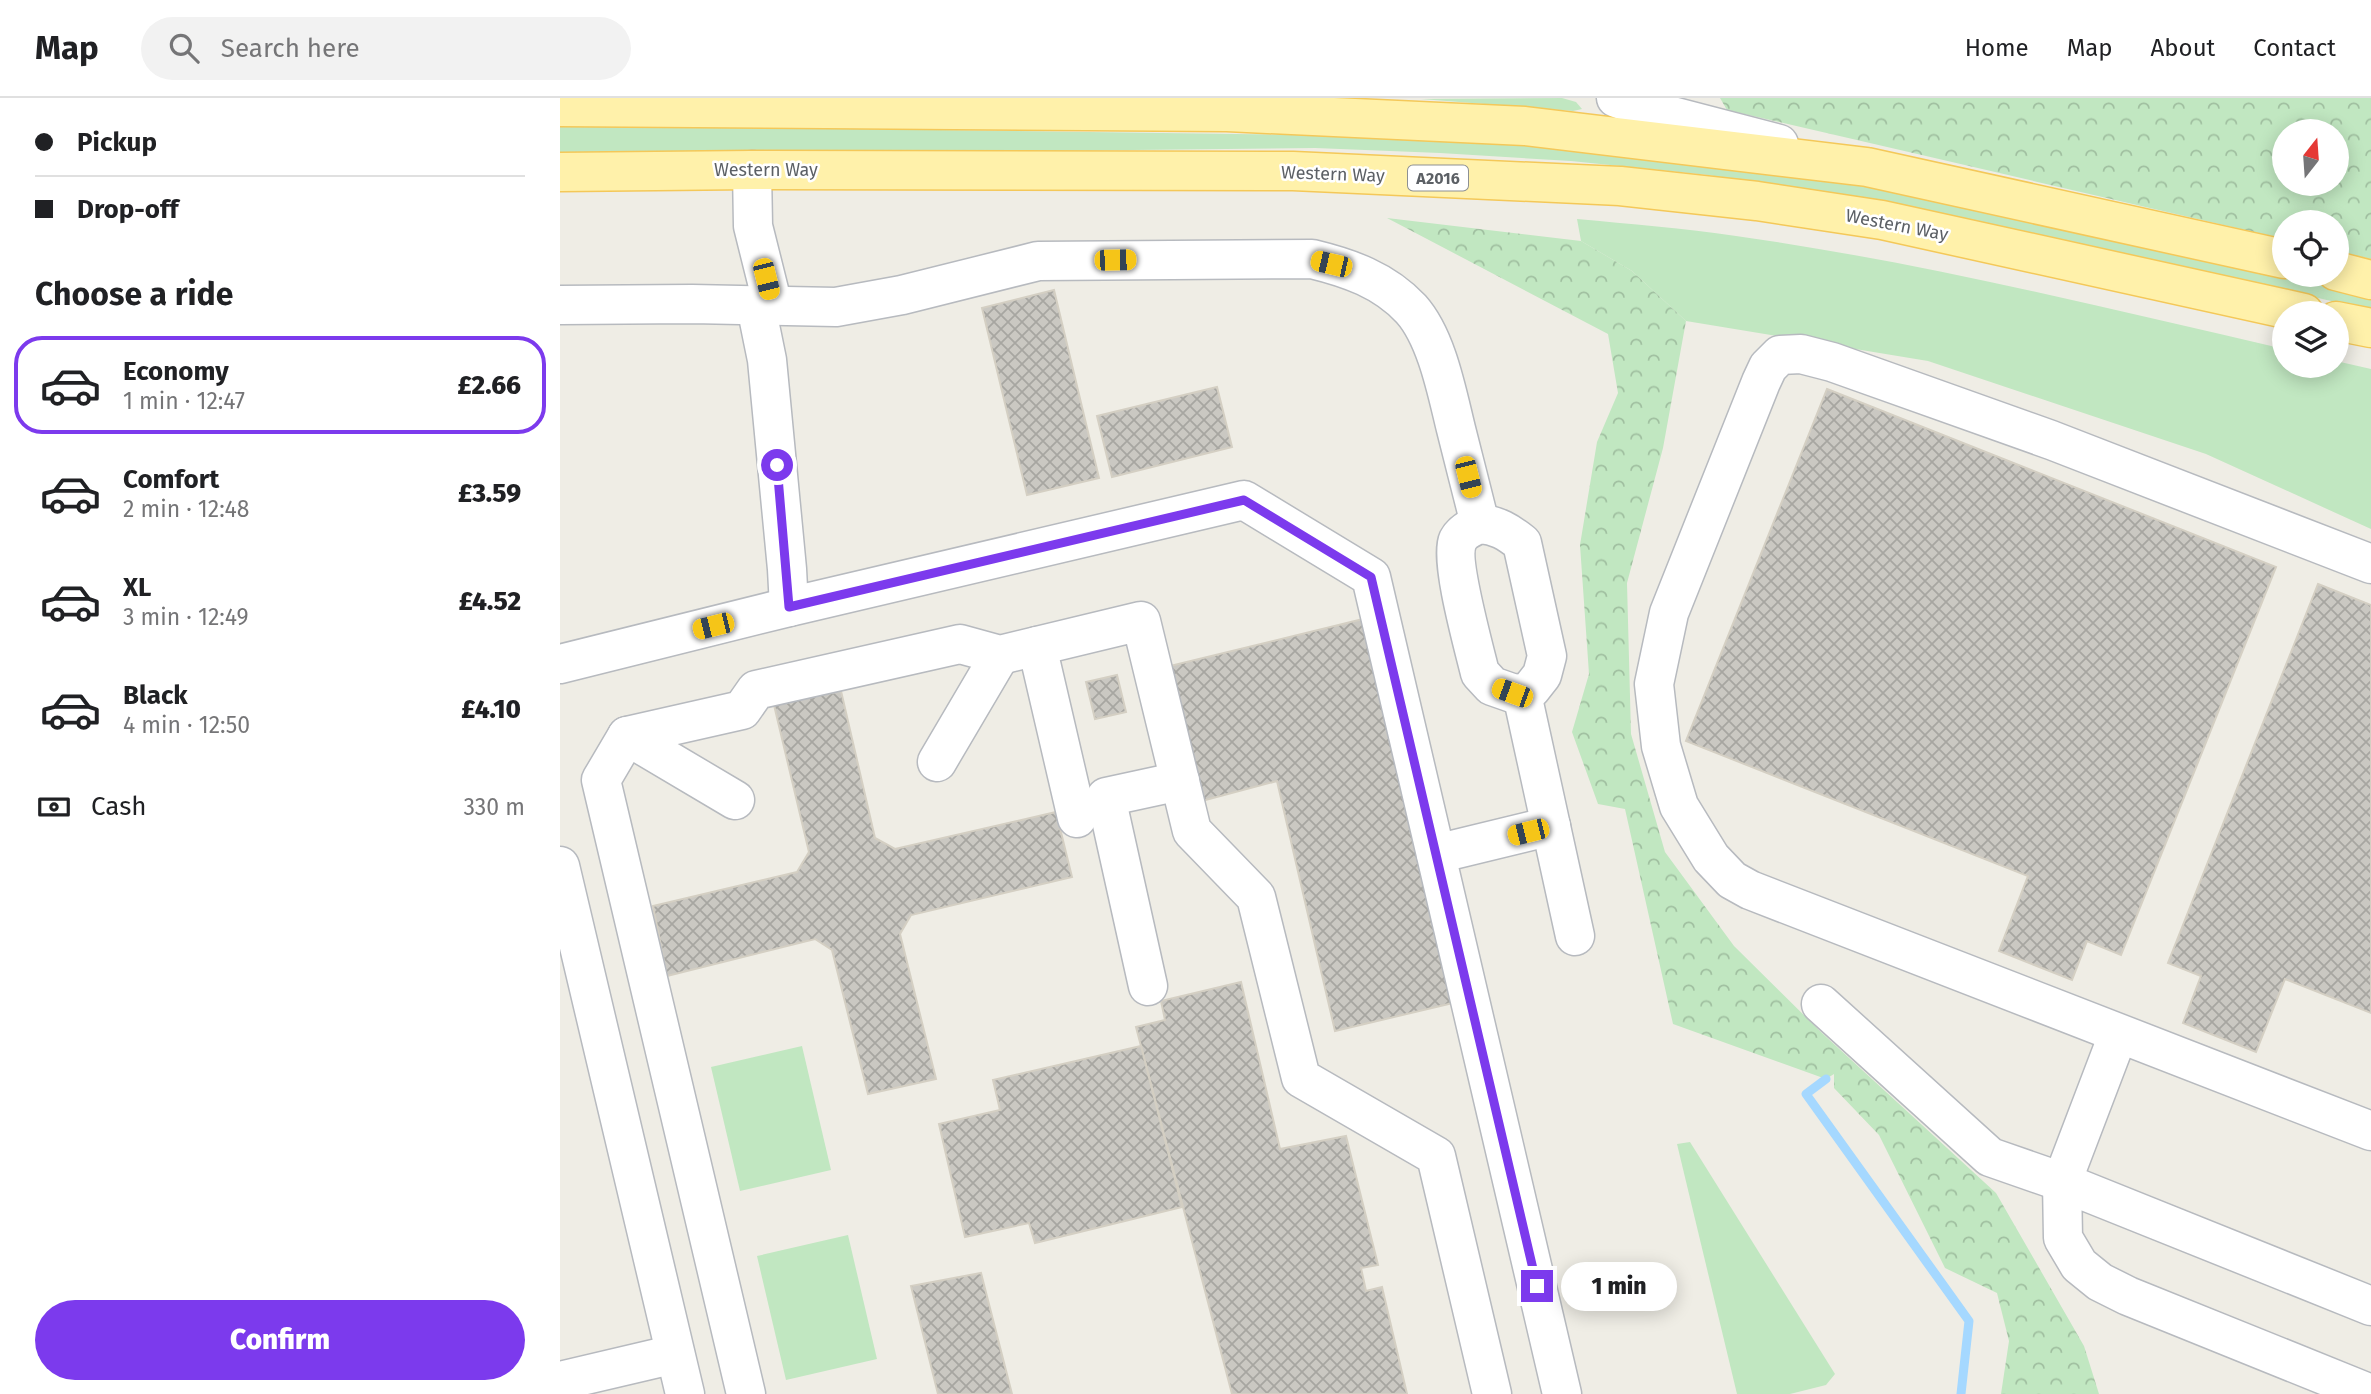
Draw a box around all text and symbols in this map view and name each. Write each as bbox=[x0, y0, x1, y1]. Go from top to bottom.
search box bbox=[141, 17, 631, 80]
text: Map bbox=[35, 28, 99, 68]
icon: search bbox=[165, 29, 203, 67]
text: Search here bbox=[221, 33, 360, 64]
text: Home bbox=[1965, 34, 2029, 62]
text: Map bbox=[2067, 34, 2113, 62]
text: About bbox=[2151, 34, 2215, 62]
text: Contact bbox=[2253, 34, 2336, 62]
north arrow bbox=[2272, 119, 2348, 196]
map controls bbox=[2272, 119, 2349, 378]
text: Pickup bbox=[77, 127, 157, 158]
street label: Western Way bbox=[714, 159, 818, 181]
street label: Western Way bbox=[1281, 161, 1385, 187]
road number: A2016 bbox=[1408, 166, 1468, 190]
text: Drop-off bbox=[77, 194, 179, 225]
street label: Western Way bbox=[1844, 204, 1950, 246]
button: locate bbox=[2272, 210, 2349, 287]
car bbox=[1094, 249, 1137, 271]
car bbox=[1309, 249, 1354, 279]
car bbox=[751, 256, 782, 302]
text: Choose a ride bbox=[35, 275, 233, 313]
button: layers bbox=[2272, 301, 2349, 378]
icon: car bbox=[39, 354, 102, 417]
text: Economy bbox=[123, 356, 229, 387]
text: £2.66 bbox=[457, 370, 521, 401]
text: 1 min · 12:47 bbox=[123, 387, 245, 415]
route start bbox=[761, 449, 793, 481]
car bbox=[1453, 454, 1484, 500]
icon: car bbox=[39, 462, 102, 525]
text: Comfort bbox=[123, 464, 219, 495]
text: £3.59 bbox=[458, 478, 521, 509]
text: 2 min · 12:48 bbox=[123, 495, 250, 523]
icon: car bbox=[39, 570, 102, 633]
text: XL bbox=[123, 572, 151, 603]
text: £4.52 bbox=[459, 586, 521, 617]
text: 3 min · 12:49 bbox=[123, 603, 249, 631]
car bbox=[691, 611, 736, 641]
car bbox=[1489, 676, 1536, 710]
icon: car bbox=[39, 678, 102, 741]
text: Black bbox=[123, 680, 188, 711]
text: £4.10 bbox=[461, 694, 521, 725]
text: 4 min · 12:50 bbox=[123, 711, 250, 739]
icon: cash bbox=[35, 788, 73, 826]
text: Cash bbox=[91, 791, 147, 822]
text: 330 m bbox=[463, 793, 525, 821]
car bbox=[1506, 817, 1551, 847]
callout: 1 min bbox=[1562, 1262, 1677, 1310]
route end bbox=[1521, 1270, 1553, 1302]
text: 1 min bbox=[1591, 1272, 1647, 1300]
button: Confirm bbox=[35, 1300, 525, 1380]

